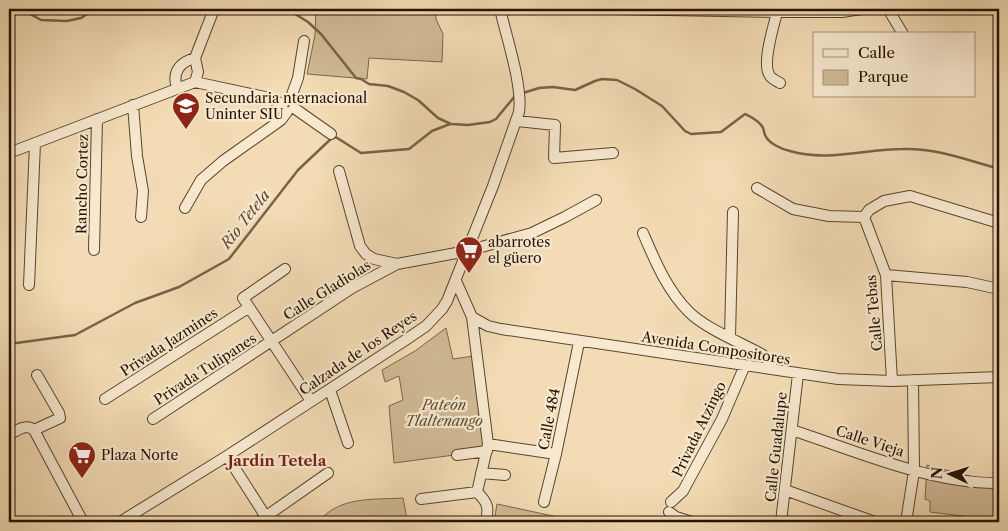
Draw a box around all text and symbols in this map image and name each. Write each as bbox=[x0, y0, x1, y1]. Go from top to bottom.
legend bbox=[813, 32, 976, 98]
text: Calle bbox=[858, 43, 895, 62]
text: Parque bbox=[858, 67, 908, 86]
place label: Secundaria nternacional Uninter SIU bbox=[205, 89, 367, 123]
school or university icon: Secundaria nternacional Uninter SIU bbox=[171, 91, 201, 130]
street label: Rancho Cortez bbox=[72, 134, 92, 234]
water label: Rio Tetela bbox=[216, 186, 274, 253]
place label: abarrotes el güero bbox=[488, 233, 550, 267]
supermarket icon: abarrotes el güero bbox=[454, 235, 484, 274]
street label: Calle Gladiolas bbox=[280, 256, 374, 324]
street label: Calle Tebas bbox=[862, 274, 886, 352]
street label: Privada Jazmines bbox=[117, 304, 221, 380]
street label: Calzada de los Reyes bbox=[296, 307, 420, 399]
street label: Avenida Compositores bbox=[639, 327, 792, 369]
street label: Privada Tulipanes bbox=[150, 329, 260, 409]
street label: Privada Atzingo bbox=[668, 378, 730, 480]
street label: Calle 484 bbox=[534, 387, 564, 451]
street label: Calle Guadalupe bbox=[761, 391, 791, 503]
park label: Pateón Tlaltenango bbox=[405, 396, 483, 430]
street label: Calle Vieja bbox=[833, 421, 907, 461]
supermarket icon: Plaza Norte bbox=[67, 440, 97, 479]
place label: Plaza Norte bbox=[101, 446, 179, 464]
north arrow bbox=[926, 448, 976, 498]
district label: Jardín Tetela bbox=[225, 451, 327, 470]
text: N bbox=[928, 466, 946, 480]

